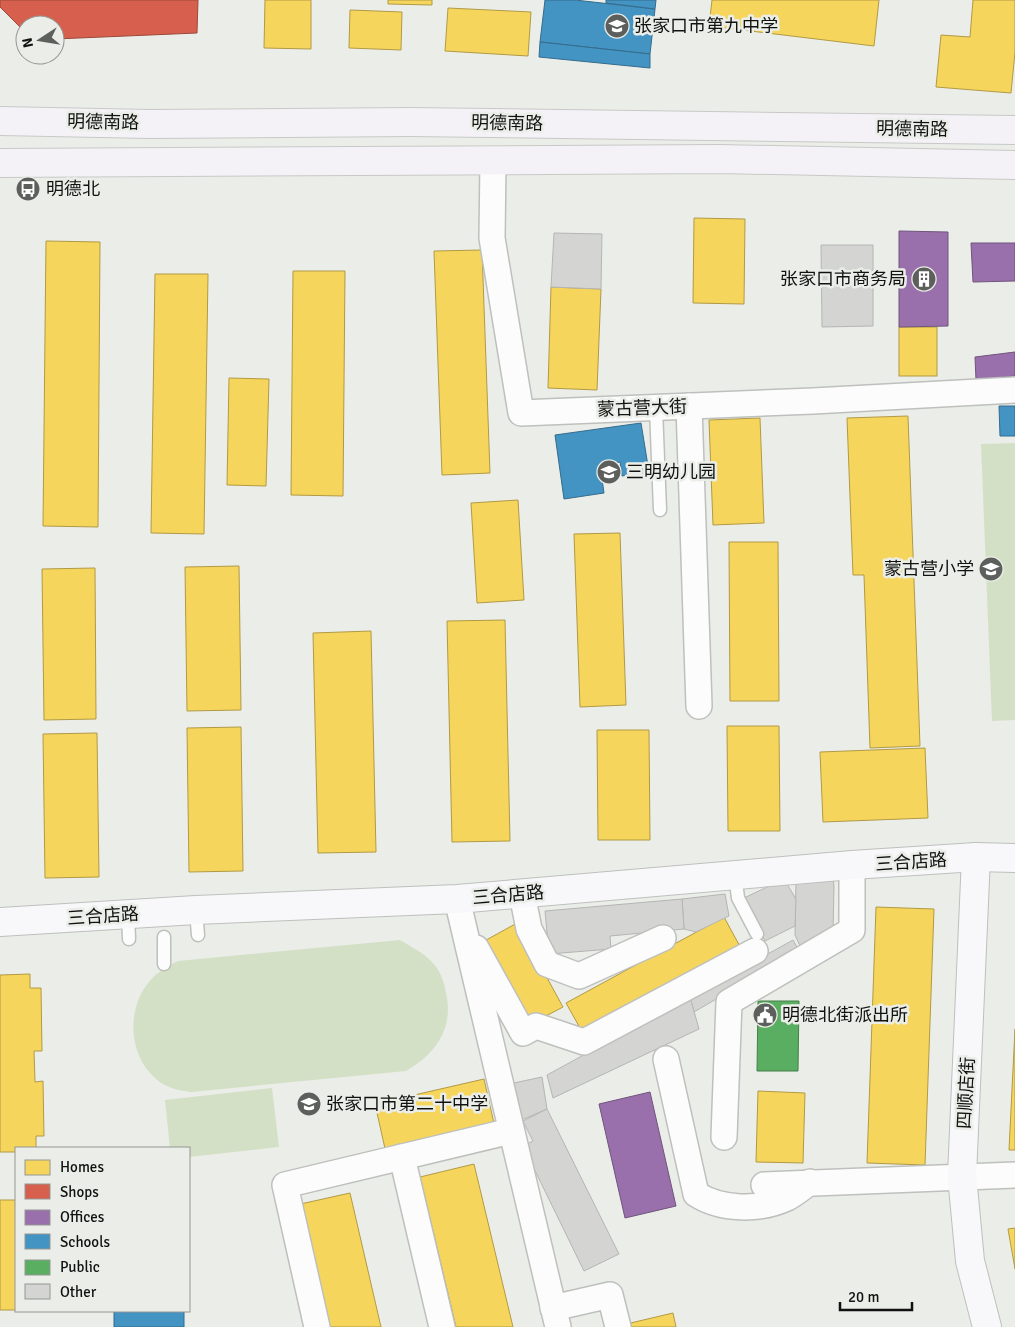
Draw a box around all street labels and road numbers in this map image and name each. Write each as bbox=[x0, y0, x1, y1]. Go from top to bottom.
street label: 明德南路 bbox=[67, 110, 139, 134]
street label: 明德南路 bbox=[471, 111, 543, 135]
street label: 明德南路 bbox=[876, 117, 948, 141]
street label: 蒙古营大街 bbox=[597, 395, 687, 421]
street label: 三合店路 bbox=[874, 849, 948, 875]
street label: 三合店路 bbox=[471, 881, 545, 909]
street label: 三合店路 bbox=[66, 903, 140, 929]
street label: 四顺店街 bbox=[953, 1056, 979, 1130]

